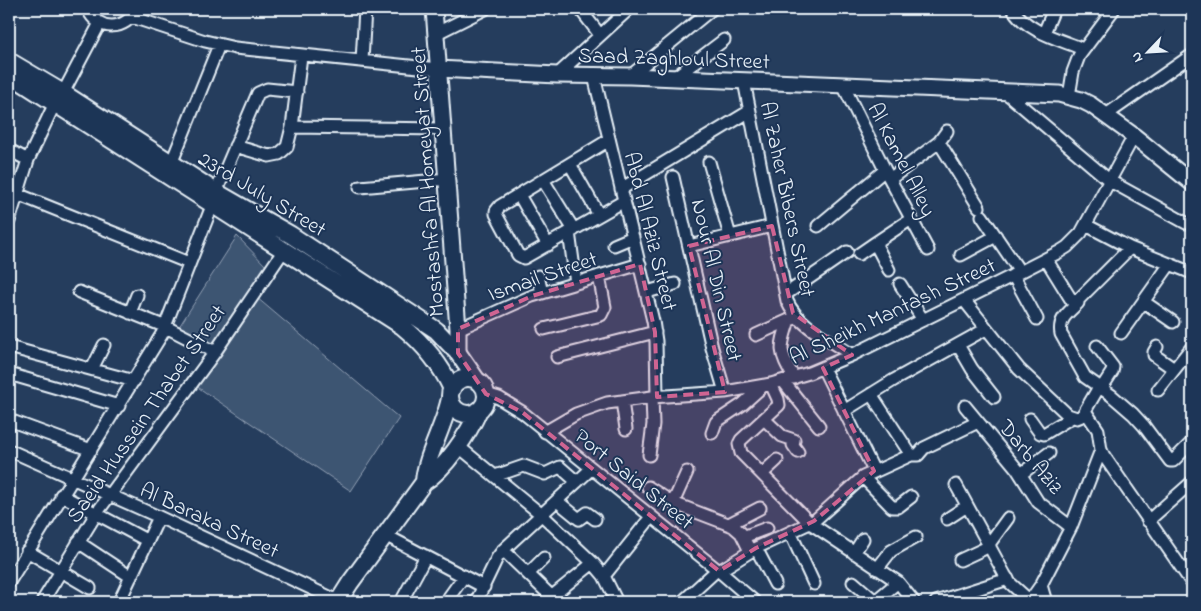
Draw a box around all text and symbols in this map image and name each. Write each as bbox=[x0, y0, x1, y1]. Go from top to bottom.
north arrow bbox=[1124, 28, 1174, 78]
street label: Saad Zaghloul Street bbox=[577, 41, 771, 80]
street label: Mostashfa Al Homeyat Street bbox=[404, 45, 455, 318]
text: N bbox=[1126, 48, 1149, 66]
street label: Al Kamel Alley bbox=[857, 98, 943, 224]
street label: Al Zaher Bibers Street bbox=[750, 99, 823, 301]
street label: 23rd July Street bbox=[191, 145, 332, 248]
street label: Abd Al Aziz Street bbox=[614, 149, 684, 315]
street label: Nour Al Din Street bbox=[681, 196, 749, 366]
street label: Ismail Street bbox=[484, 244, 603, 312]
street label: Al Sheikh Mantash Street bbox=[785, 250, 1002, 375]
street label: Saeid Hussein Thabet Street bbox=[60, 298, 236, 531]
street label: Darb Aziz bbox=[989, 413, 1070, 503]
street label: Port Said Street bbox=[566, 422, 700, 539]
street label: Al Baraka Street bbox=[134, 475, 284, 568]

